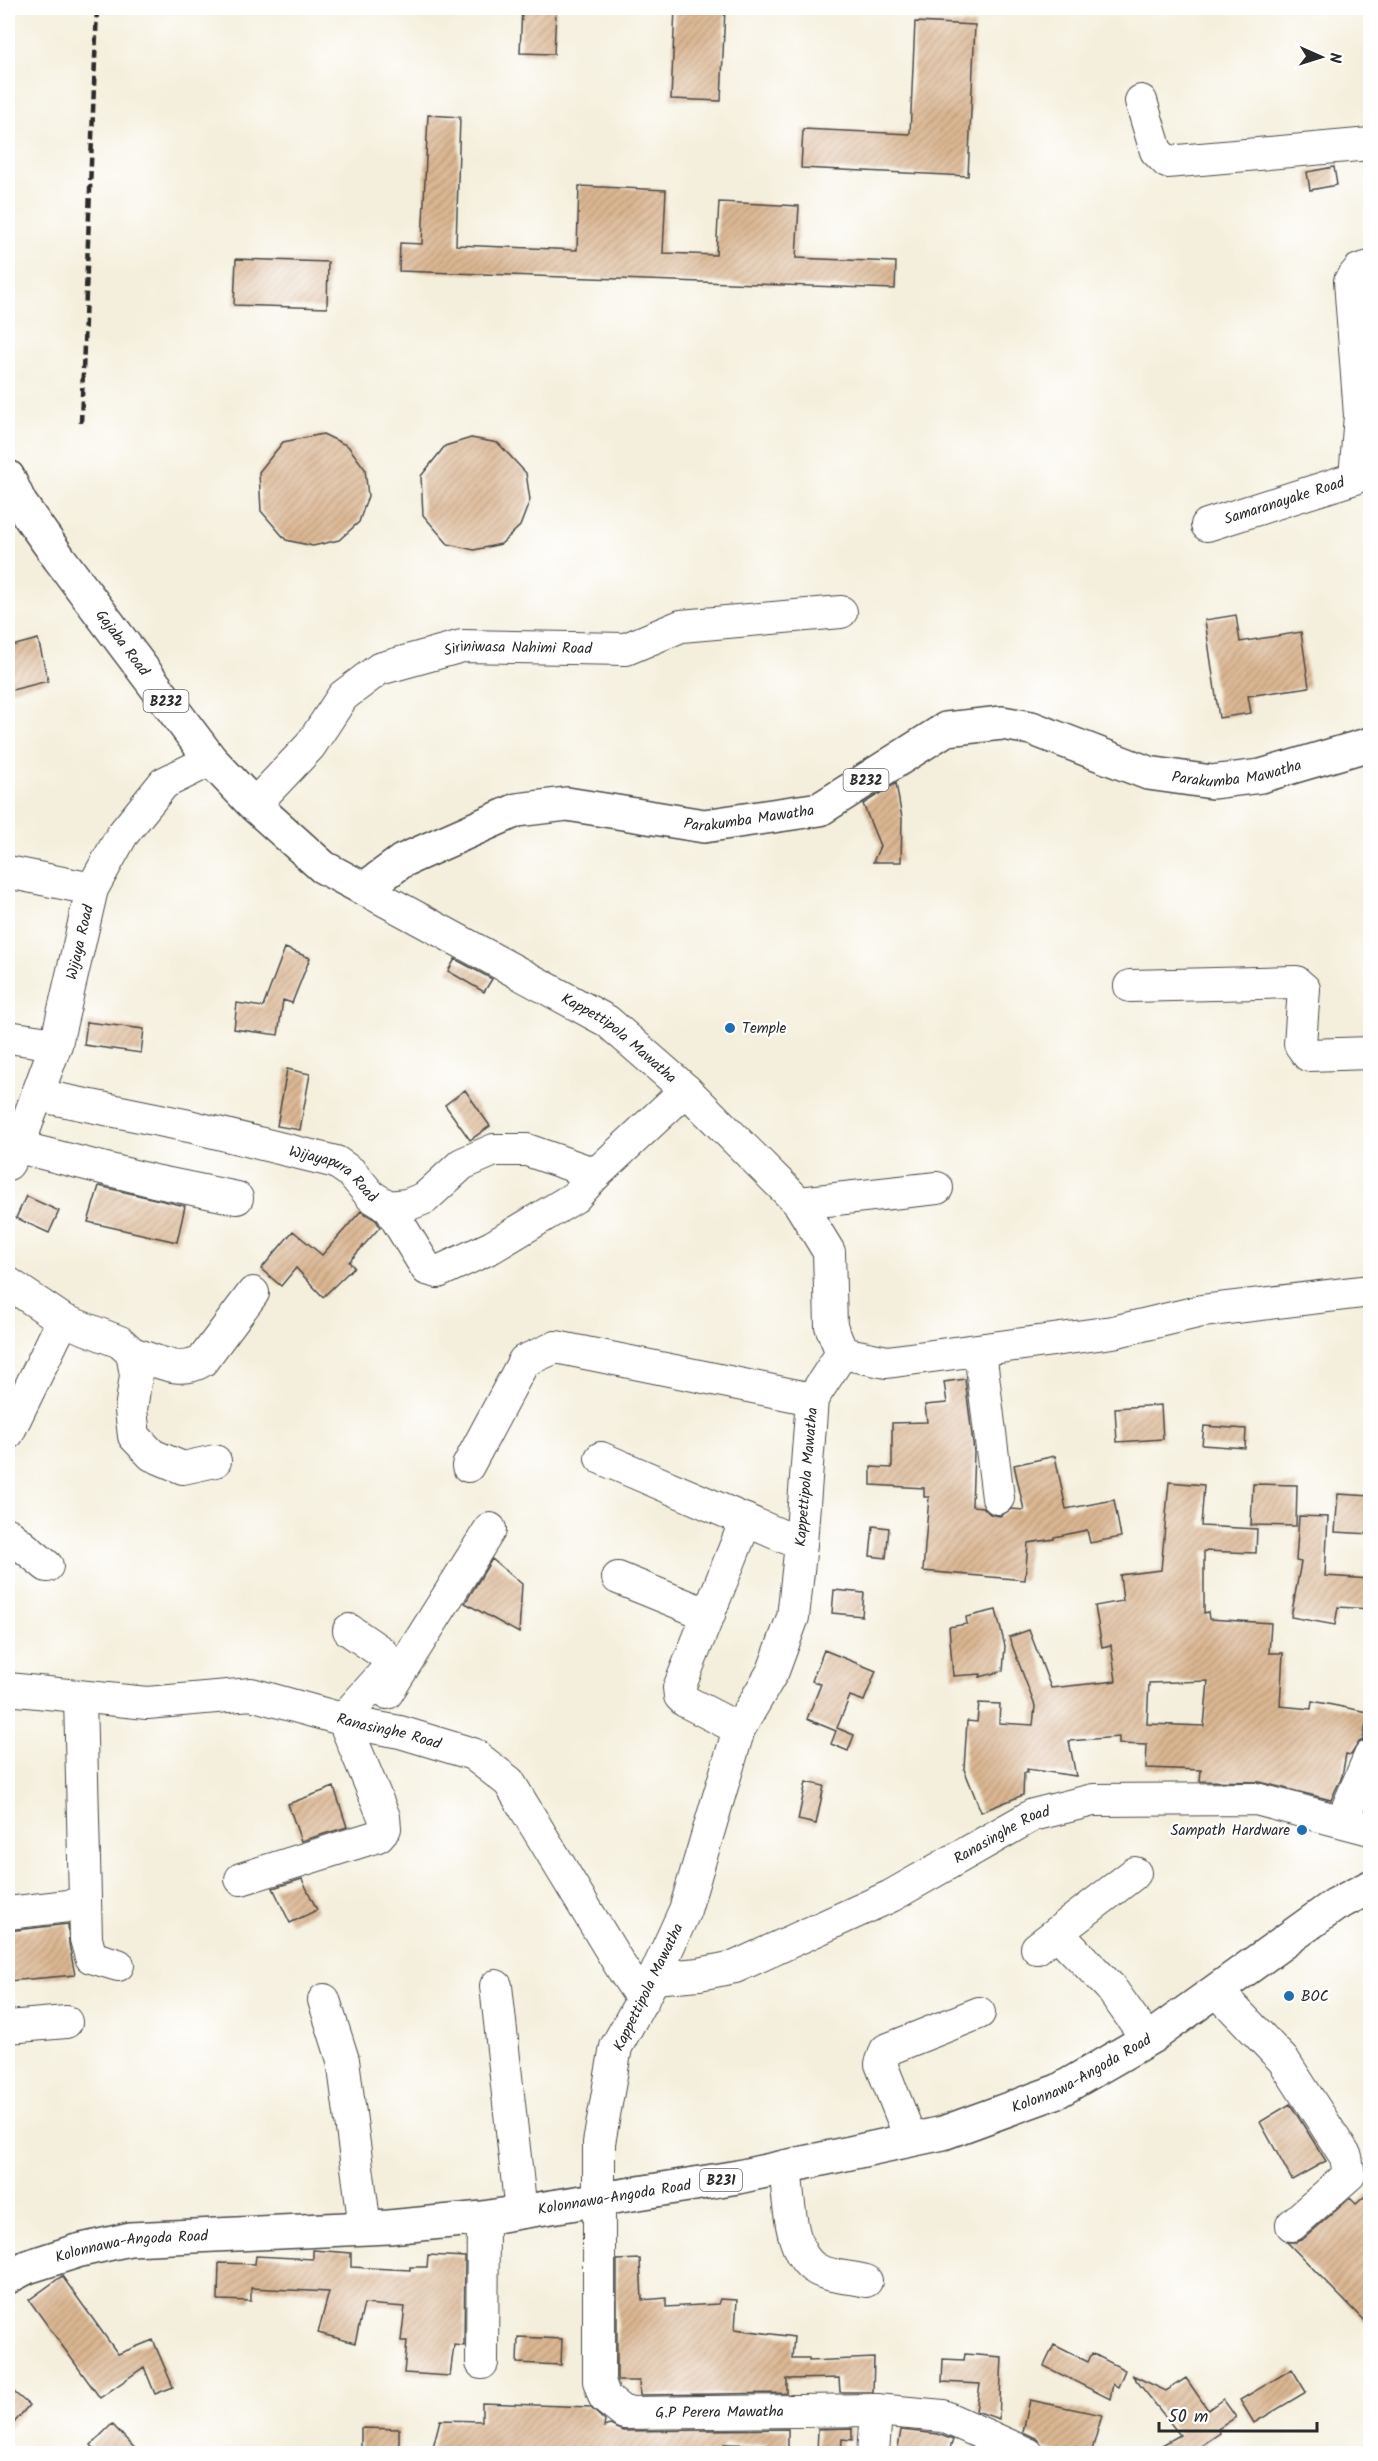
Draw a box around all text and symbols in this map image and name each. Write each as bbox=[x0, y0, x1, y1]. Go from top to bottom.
north arrow bbox=[1291, 27, 1351, 87]
text: N bbox=[1322, 52, 1347, 63]
street label: Samaranayake Road bbox=[1221, 471, 1348, 532]
street label: Gajaba Road bbox=[89, 605, 155, 682]
street label: Siriniwasa Nahimi Road bbox=[441, 635, 593, 664]
road number: B232 bbox=[144, 690, 188, 712]
street label: Parakumba Mawatha bbox=[1170, 754, 1305, 795]
road number: B232 bbox=[844, 769, 888, 791]
street label: Parakumba Mawatha bbox=[682, 799, 816, 839]
street label: Wijaya Road bbox=[60, 902, 101, 982]
street label: Kappettipola Mawatha bbox=[556, 987, 682, 1090]
place label: Temple bbox=[742, 1017, 787, 1041]
marker: Temple bbox=[723, 1021, 737, 1035]
street label: Wijayapura Road bbox=[286, 1140, 382, 1210]
street label: Kappettipola Mawatha bbox=[789, 1406, 825, 1548]
street label: Ranasinghe Road bbox=[334, 1707, 444, 1757]
street label: Ranasinghe Road bbox=[949, 1800, 1053, 1871]
place label: Sampath Hardware bbox=[1171, 1819, 1290, 1843]
marker: Sampath Hardware bbox=[1295, 1823, 1309, 1837]
street label: Kappettipola Mawatha bbox=[607, 1919, 690, 2056]
place label: BOC bbox=[1301, 1985, 1329, 2009]
marker: BOC bbox=[1282, 1989, 1296, 2003]
street label: Kolonnawa-Angoda Road bbox=[1008, 2028, 1157, 2120]
road number: B231 bbox=[700, 2169, 742, 2191]
street label: Kolonnawa-Angoda Road bbox=[536, 2174, 693, 2222]
street label: Kolonnawa-Angoda Road bbox=[52, 2224, 209, 2270]
scale bar bbox=[1159, 2395, 1316, 2433]
street label: G.P Perera Mawatha bbox=[655, 2400, 784, 2426]
text: 50 m bbox=[1168, 2403, 1208, 2432]

